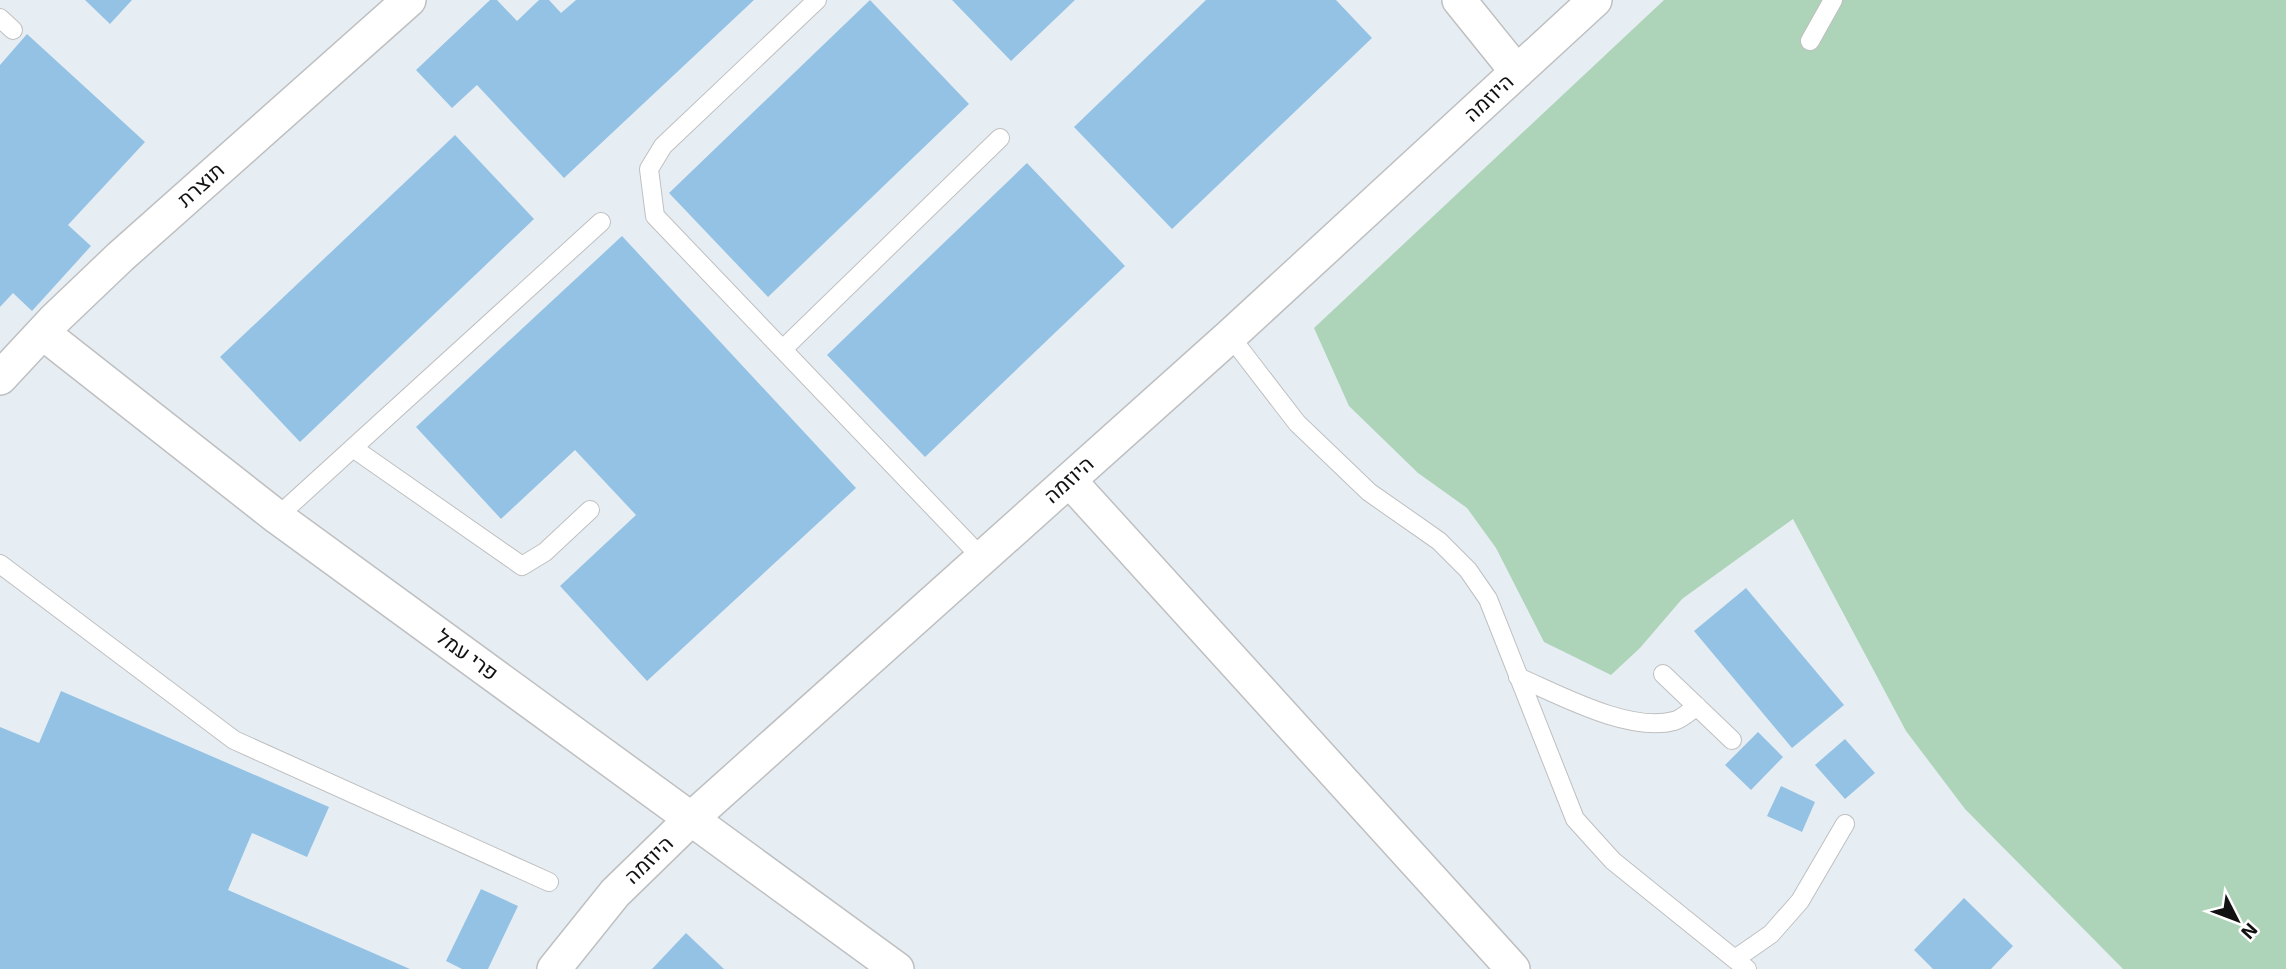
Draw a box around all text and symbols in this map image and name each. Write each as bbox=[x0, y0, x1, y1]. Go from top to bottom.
street label: היוזמה bbox=[1458, 68, 1518, 126]
street label: תוצרת bbox=[171, 156, 229, 211]
street label: היוזמה bbox=[1038, 450, 1098, 508]
street label: פרי עמל bbox=[432, 623, 504, 685]
street label: היוזמה bbox=[618, 830, 677, 888]
north arrow bbox=[2202, 885, 2272, 955]
text: N bbox=[2237, 919, 2263, 945]

